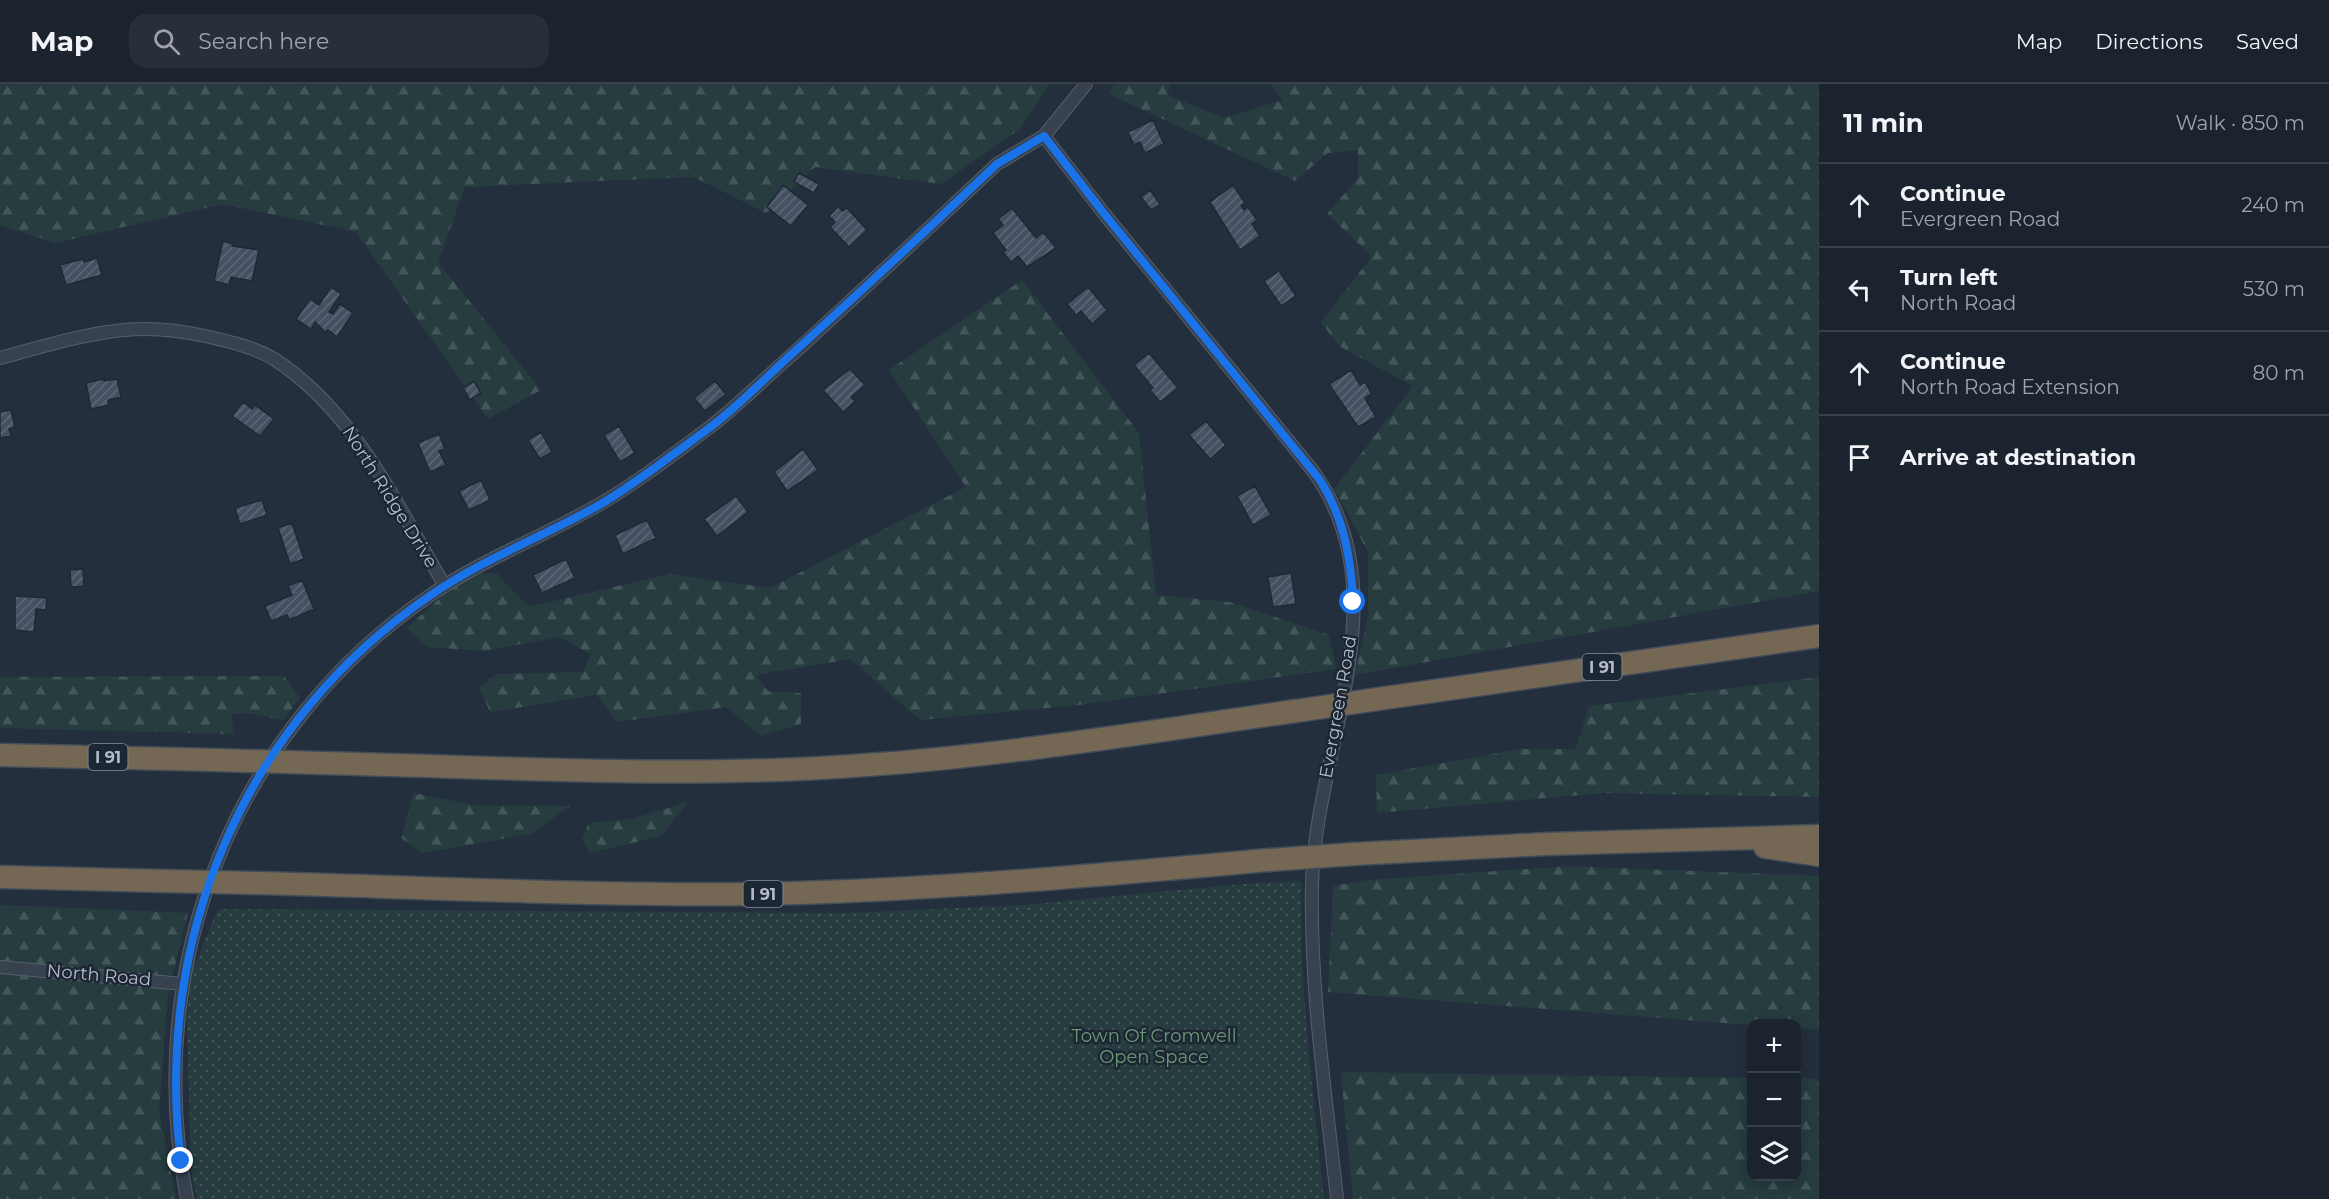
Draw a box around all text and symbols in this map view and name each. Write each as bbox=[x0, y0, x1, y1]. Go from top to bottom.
search box bbox=[129, 14, 549, 68]
text: Map bbox=[30, 24, 93, 58]
icon: search bbox=[150, 25, 183, 58]
text: Search here bbox=[198, 28, 329, 55]
text: Map bbox=[2016, 29, 2062, 54]
text: Directions bbox=[2095, 29, 2203, 54]
text: Saved bbox=[2236, 29, 2299, 54]
text: 11 min bbox=[1843, 107, 1924, 139]
text: Walk · 850 m bbox=[2175, 111, 2305, 135]
text: Continue bbox=[1900, 180, 2006, 207]
icon: ahead bbox=[1843, 189, 1876, 222]
text: 240 m bbox=[2241, 193, 2305, 217]
text: Evergreen Road bbox=[1900, 207, 2060, 231]
text: Turn left bbox=[1900, 264, 1998, 291]
icon: left bbox=[1843, 273, 1876, 306]
text: 530 m bbox=[2243, 277, 2305, 301]
text: North Road bbox=[1900, 291, 2016, 315]
text: Continue bbox=[1900, 348, 2006, 375]
icon: ahead bbox=[1843, 357, 1876, 390]
text: 80 m bbox=[2253, 361, 2305, 385]
text: North Road Extension bbox=[1900, 375, 2120, 399]
street label: North Ridge Drive bbox=[338, 422, 443, 572]
icon: arrive bbox=[1843, 441, 1876, 474]
text: Arrive at destination bbox=[1900, 444, 2136, 471]
route start bbox=[1339, 588, 1365, 614]
street label: Evergreen Road bbox=[1315, 634, 1361, 780]
road number: I 91 bbox=[1582, 654, 1622, 680]
road number: I 91 bbox=[88, 744, 128, 770]
road number: I 91 bbox=[744, 881, 783, 907]
street label: North Road bbox=[46, 959, 152, 991]
map controls bbox=[1747, 1019, 1801, 1181]
button: + bbox=[1747, 1019, 1801, 1073]
park label: Town Of Cromwell Open Space bbox=[1071, 1025, 1237, 1068]
button: − bbox=[1747, 1073, 1801, 1127]
button: layers bbox=[1747, 1127, 1801, 1181]
route end bbox=[167, 1147, 193, 1173]

